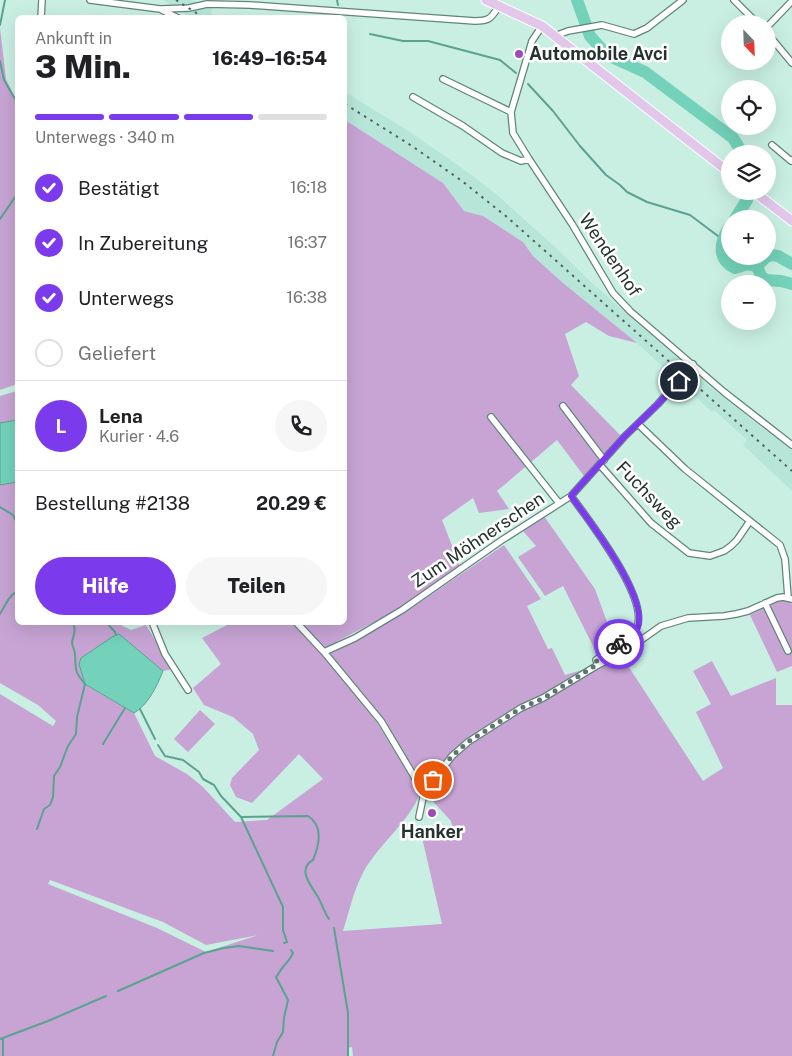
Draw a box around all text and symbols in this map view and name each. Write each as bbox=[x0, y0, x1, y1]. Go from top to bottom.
north arrow bbox=[721, 15, 776, 70]
map controls bbox=[721, 15, 776, 330]
text: Ankunft in bbox=[35, 29, 112, 48]
place label: Automobile Avci bbox=[529, 43, 668, 64]
text: 16:49–16:54 bbox=[212, 47, 327, 69]
text: 3 Min. bbox=[35, 48, 131, 85]
marker: Automobile Avci bbox=[513, 48, 525, 60]
button: locate bbox=[721, 80, 776, 135]
text: Unterwegs · 340 m bbox=[35, 128, 175, 147]
button: layers bbox=[721, 145, 776, 200]
icon: check bbox=[35, 174, 63, 202]
text: Bestätigt bbox=[78, 177, 160, 199]
text: 16:18 bbox=[290, 178, 327, 197]
street label: Wendenhof bbox=[575, 209, 646, 300]
button: + bbox=[721, 210, 776, 265]
icon: check bbox=[35, 229, 63, 257]
text: In Zubereitung bbox=[78, 232, 208, 254]
text: 16:37 bbox=[288, 233, 327, 252]
button: − bbox=[721, 275, 776, 330]
icon: check bbox=[35, 284, 63, 312]
text: Unterwegs bbox=[78, 287, 174, 309]
text: 16:38 bbox=[287, 288, 327, 307]
text: Geliefert bbox=[78, 342, 156, 364]
pin bbox=[658, 360, 700, 402]
icon: home bbox=[665, 367, 693, 395]
button: phone bbox=[275, 400, 327, 452]
text: Lena bbox=[99, 405, 143, 427]
text: L bbox=[56, 415, 66, 437]
text: Kurier · 4.6 bbox=[99, 427, 179, 446]
street label: Fuchsweg bbox=[612, 457, 687, 533]
street label: Zum Möhnerschen bbox=[407, 487, 548, 592]
text: Bestellung #2138 bbox=[35, 492, 190, 514]
text: 20.29 € bbox=[256, 492, 327, 514]
button: Hilfe bbox=[35, 557, 176, 615]
button: Teilen bbox=[186, 557, 327, 615]
courier bbox=[594, 619, 644, 669]
icon: bike bbox=[605, 630, 633, 658]
pin bbox=[412, 759, 454, 801]
icon: bag bbox=[419, 766, 447, 794]
marker: Hanker bbox=[426, 807, 438, 819]
place label: Hanker bbox=[401, 821, 464, 842]

